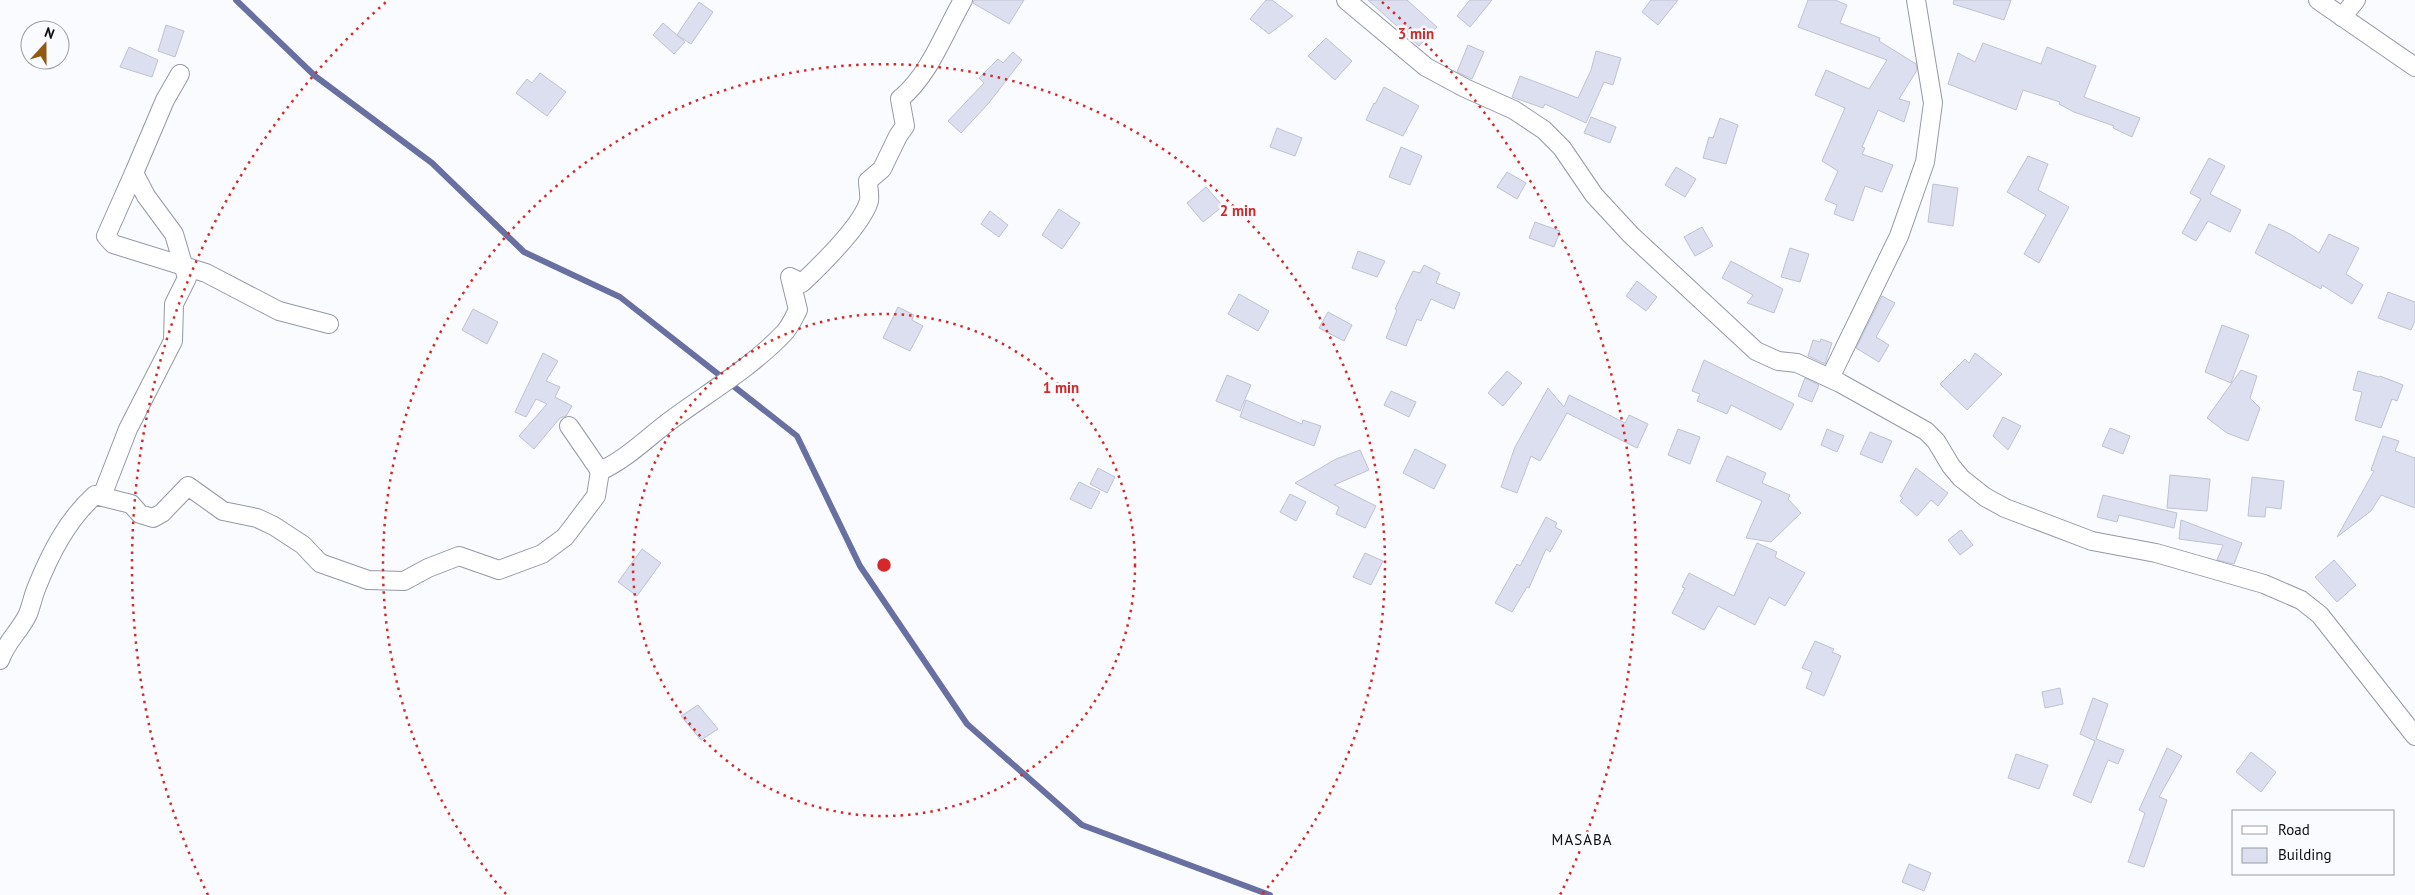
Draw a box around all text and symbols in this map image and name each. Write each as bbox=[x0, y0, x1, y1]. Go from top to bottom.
north arrow bbox=[20, 20, 70, 70]
text: N bbox=[42, 23, 57, 43]
text: 3 min bbox=[1398, 24, 1434, 43]
text: 2 min bbox=[1220, 201, 1256, 220]
text: 1 min bbox=[1043, 378, 1079, 397]
centre of rings bbox=[875, 556, 893, 574]
legend bbox=[2232, 810, 2395, 875]
text: Road bbox=[2278, 820, 2310, 839]
district label: MASABA bbox=[1552, 830, 1612, 849]
text: Building bbox=[2278, 845, 2332, 864]

